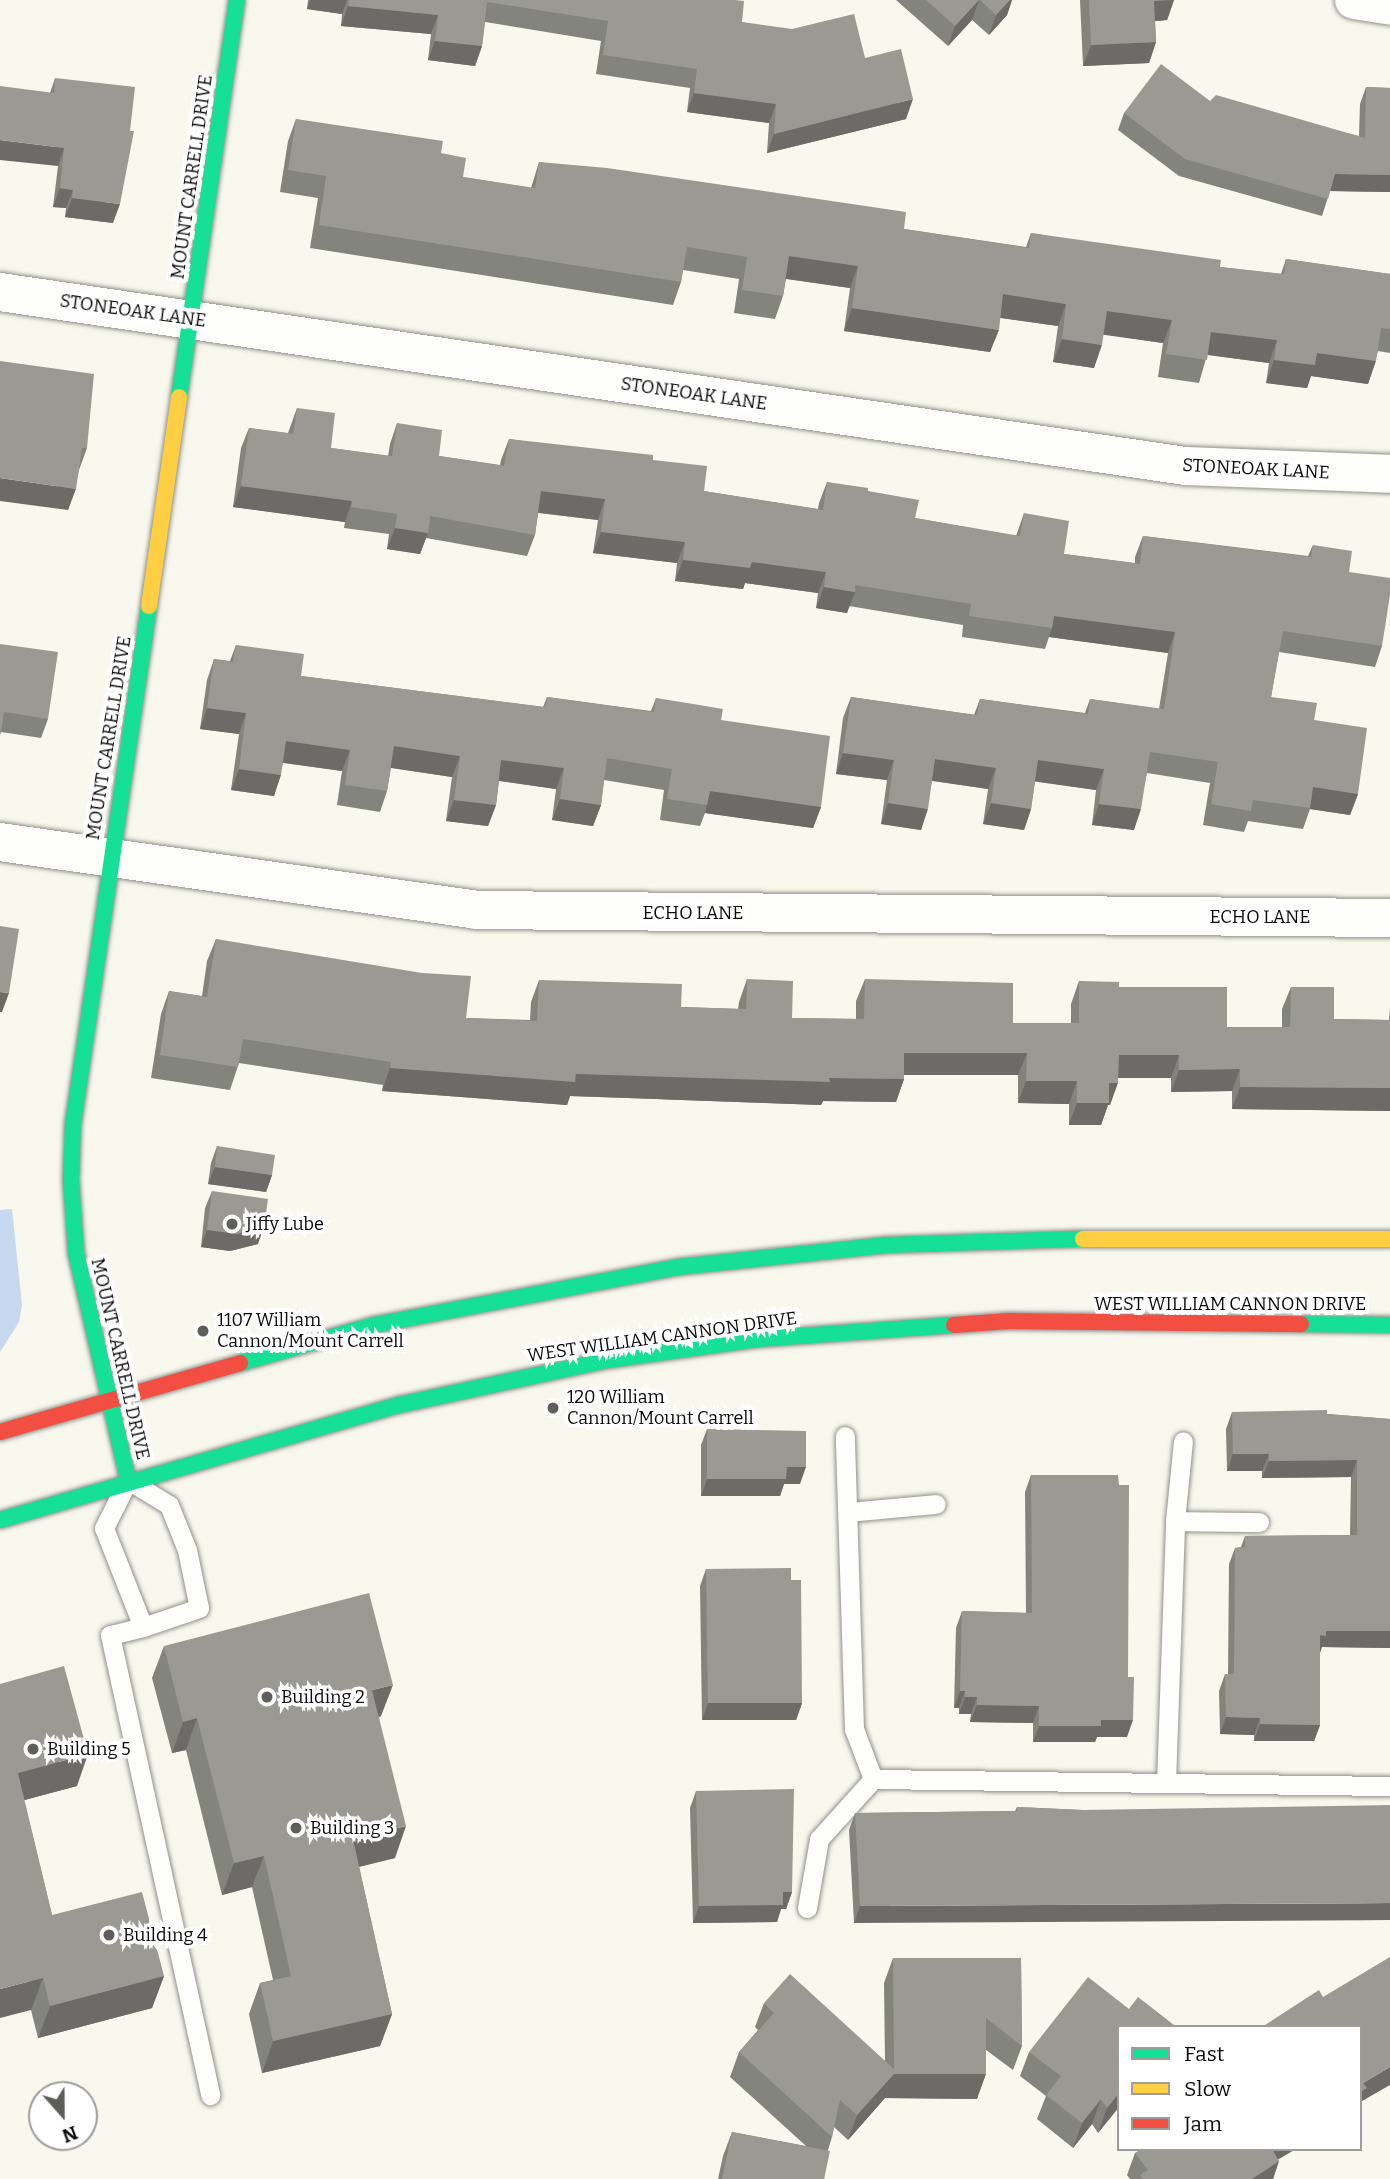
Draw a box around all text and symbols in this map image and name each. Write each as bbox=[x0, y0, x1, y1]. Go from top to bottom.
street label: MOUNT CARRELL DRIVE bbox=[167, 73, 217, 281]
street label: STONEOAK LANE bbox=[58, 290, 208, 332]
street label: STONEOAK LANE bbox=[619, 373, 769, 415]
street label: STONEOAK LANE bbox=[1182, 454, 1330, 484]
street label: MOUNT CARRELL DRIVE bbox=[82, 634, 136, 842]
street label: ECHO LANE bbox=[642, 902, 744, 924]
street label: ECHO LANE bbox=[1209, 906, 1311, 928]
place label: Jiffy Lube bbox=[246, 1213, 324, 1235]
marker: Jiffy Lube bbox=[224, 1216, 240, 1232]
street label: MOUNT CARRELL DRIVE bbox=[86, 1256, 154, 1462]
street label: WEST WILLIAM CANNON DRIVE bbox=[1094, 1293, 1366, 1315]
street label: WEST WILLIAM CANNON DRIVE bbox=[526, 1307, 798, 1367]
place label: 1107 William Cannon/Mount Carrell bbox=[217, 1310, 404, 1352]
marker: 1107 William Cannon/Mount Carrell bbox=[195, 1323, 211, 1339]
place label: 120 William Cannon/Mount Carrell bbox=[567, 1387, 754, 1430]
marker: 120 William Cannon/Mount Carrell bbox=[545, 1400, 561, 1416]
place label: Building 2 bbox=[281, 1686, 365, 1708]
marker: Building 2 bbox=[259, 1689, 275, 1705]
place label: Building 5 bbox=[47, 1738, 131, 1760]
marker: Building 5 bbox=[25, 1741, 41, 1757]
place label: Building 3 bbox=[310, 1817, 394, 1839]
marker: Building 3 bbox=[288, 1820, 304, 1836]
place label: Building 4 bbox=[123, 1924, 208, 1946]
marker: Building 4 bbox=[101, 1927, 117, 1943]
legend bbox=[1117, 2025, 1362, 2151]
text: Fast bbox=[1184, 2041, 1224, 2067]
text: Slow bbox=[1184, 2076, 1231, 2102]
north arrow bbox=[28, 2081, 98, 2151]
text: Jam bbox=[1184, 2111, 1222, 2137]
text: N bbox=[59, 2121, 81, 2148]

